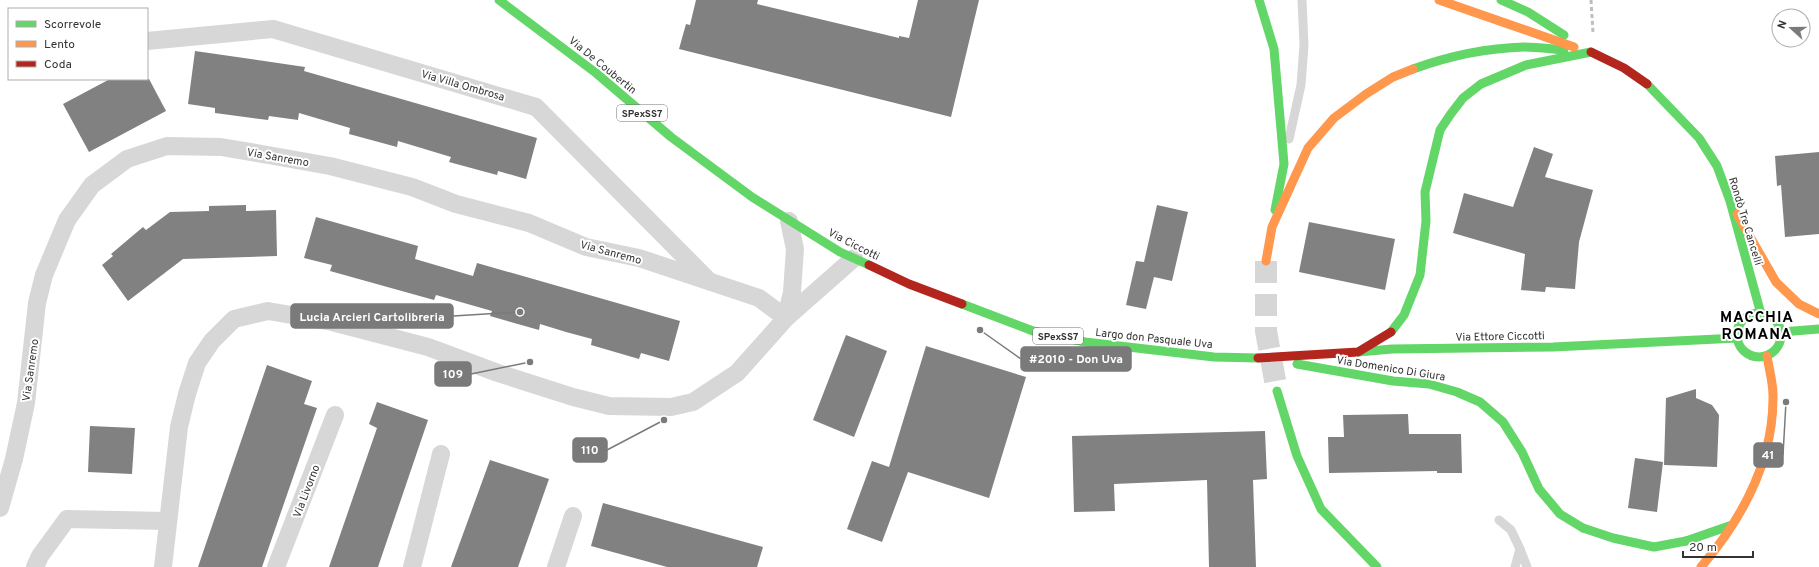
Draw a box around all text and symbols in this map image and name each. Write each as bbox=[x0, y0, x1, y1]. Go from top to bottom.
legend bbox=[8, 8, 148, 80]
north arrow bbox=[1771, 8, 1811, 48]
text: Scorrevole bbox=[44, 17, 101, 33]
text: N bbox=[1775, 19, 1791, 31]
street label: Via De Coubertin bbox=[566, 34, 639, 97]
text: Lento bbox=[44, 37, 75, 53]
text: Coda bbox=[44, 57, 72, 73]
street label: Via Villa Ombrosa bbox=[419, 67, 506, 105]
road number: SPexSS7 bbox=[617, 105, 667, 121]
street label: Via Sanremo bbox=[246, 146, 310, 170]
street label: Rondò Tre Cancelli bbox=[1725, 176, 1765, 267]
street label: Via Ciccotti bbox=[825, 226, 882, 264]
street label: Via Sanremo bbox=[579, 238, 643, 268]
callout: Lucia Arcieri Cartolibreria bbox=[291, 304, 453, 328]
district label: MACCHIA ROMANA bbox=[1720, 309, 1794, 345]
text: Lucia Arcieri Cartolibreria bbox=[299, 310, 445, 326]
street label: Largo don Pasquale Uva bbox=[1095, 326, 1213, 352]
road number: SPexSS7 bbox=[1033, 328, 1083, 344]
street label: Via Ettore Ciccotti bbox=[1455, 329, 1545, 345]
street label: Via Sanremo bbox=[20, 338, 42, 402]
callout: #2010 - Don Uva bbox=[1021, 347, 1131, 371]
text: #2010 - Don Uva bbox=[1029, 352, 1123, 368]
street label: Via Domenico Di Giura bbox=[1335, 353, 1446, 385]
callout: 109 bbox=[435, 362, 471, 386]
text: 109 bbox=[443, 367, 463, 383]
callout: 110 bbox=[573, 438, 607, 462]
text: 110 bbox=[581, 443, 599, 459]
callout: 41 bbox=[1754, 443, 1783, 467]
text: 41 bbox=[1762, 448, 1774, 464]
street label: Via Livorno bbox=[290, 463, 323, 520]
scale bar bbox=[1683, 533, 1753, 559]
text: 20 m bbox=[1689, 540, 1717, 556]

